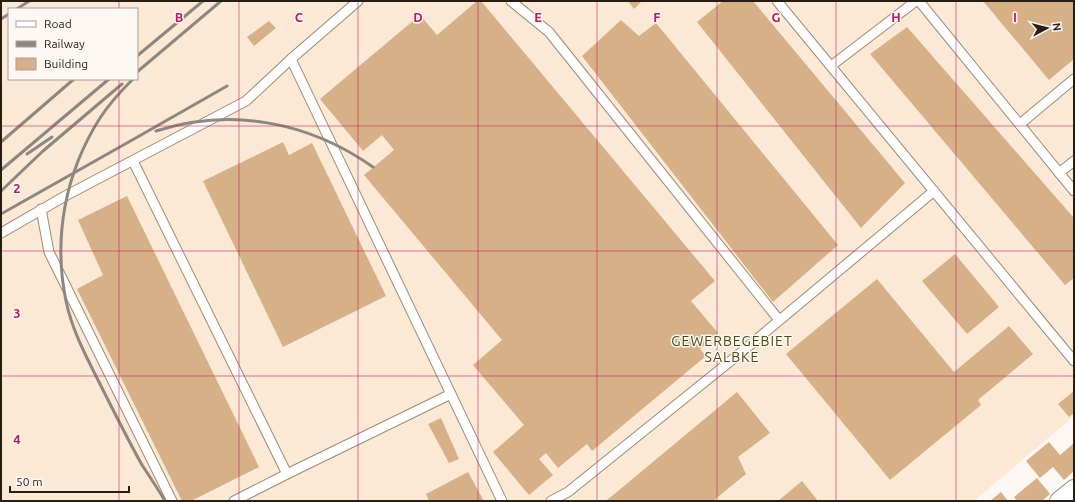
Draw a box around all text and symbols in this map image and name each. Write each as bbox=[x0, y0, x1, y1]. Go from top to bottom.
legend bbox=[8, 8, 138, 80]
north arrow bbox=[1027, 8, 1067, 48]
text: B bbox=[175, 10, 184, 24]
text: C bbox=[295, 10, 304, 24]
text: D bbox=[413, 10, 423, 24]
text: E bbox=[534, 10, 542, 24]
text: F bbox=[653, 10, 661, 24]
text: G bbox=[772, 10, 781, 24]
text: H bbox=[891, 10, 901, 24]
text: I bbox=[1013, 10, 1017, 24]
text: Road bbox=[44, 17, 72, 30]
text: N bbox=[1050, 22, 1063, 32]
text: Railway bbox=[44, 37, 85, 50]
text: Building bbox=[44, 57, 88, 70]
text: 2 bbox=[13, 181, 21, 195]
text: 3 bbox=[13, 306, 21, 320]
district label: GEWERBEGEBIET SALBKE bbox=[671, 333, 793, 365]
text: 4 bbox=[13, 432, 21, 446]
scale bar bbox=[10, 468, 129, 494]
text: 50 m bbox=[16, 475, 43, 488]

